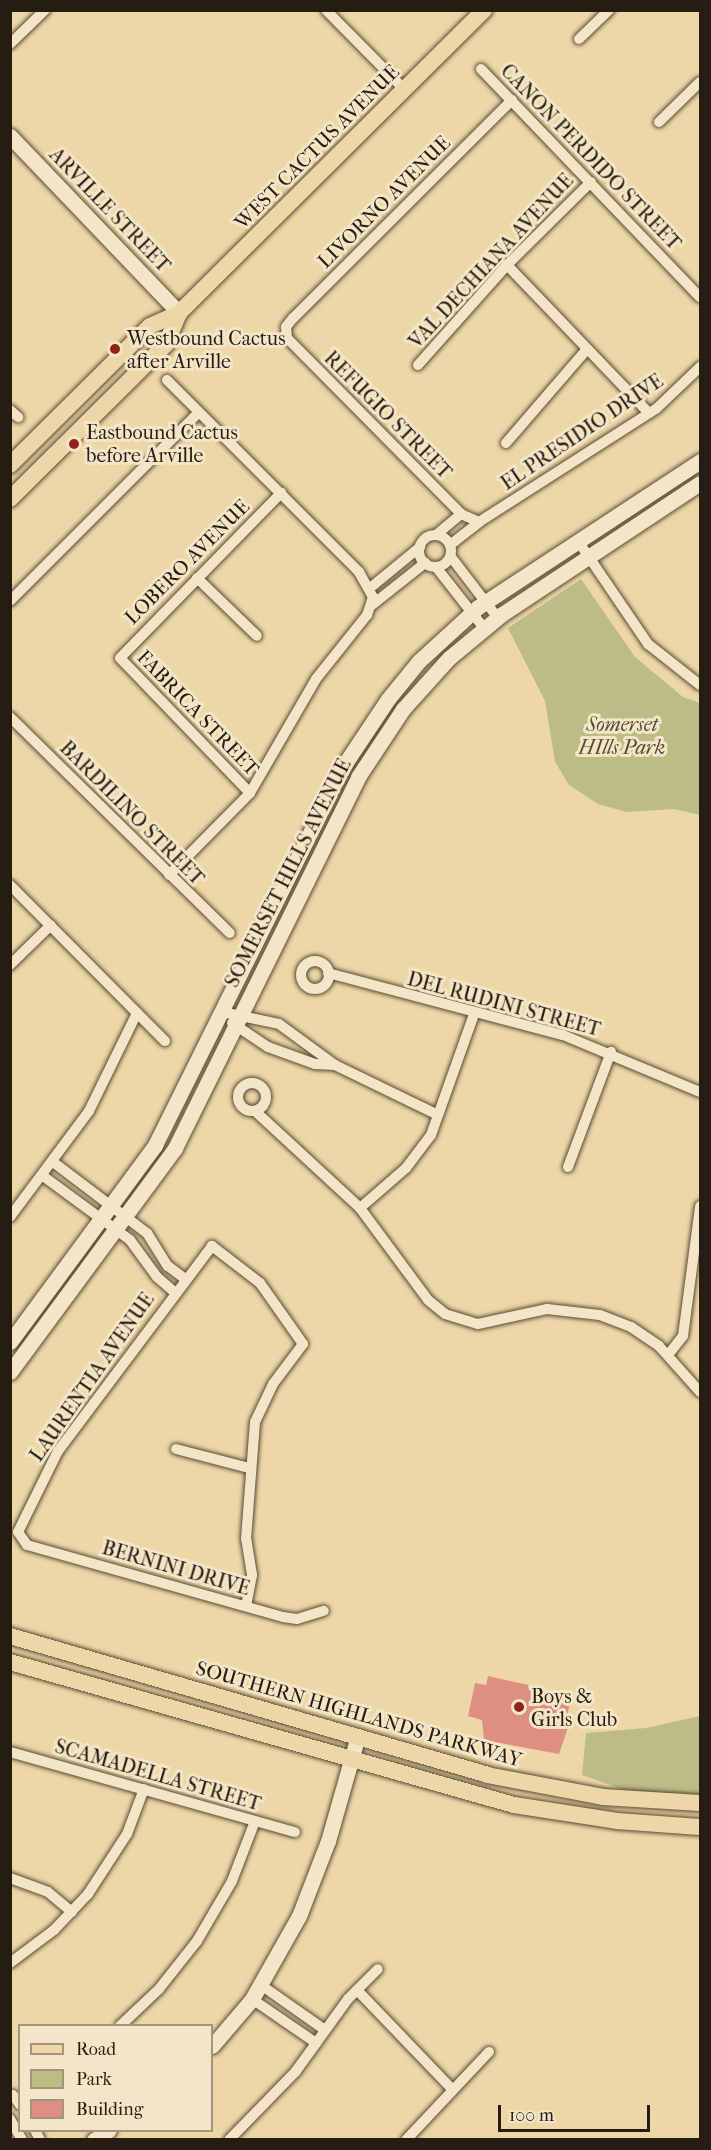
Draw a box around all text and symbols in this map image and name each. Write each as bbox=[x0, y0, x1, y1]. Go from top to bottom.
street label: CANON PERDIDO STREET bbox=[496, 59, 686, 255]
street label: WEST CACTUS AVENUE bbox=[230, 60, 404, 234]
street label: LIVORNO AVENUE bbox=[313, 131, 455, 273]
street label: ARVILLE STREET bbox=[44, 143, 176, 277]
street label: VAL DECHIANA AVENUE bbox=[404, 169, 578, 353]
place label: Westbound Cactus after Arville bbox=[127, 326, 286, 373]
marker: Westbound Cactus after Arville bbox=[108, 342, 122, 356]
street label: REFUGIO STREET bbox=[319, 346, 457, 484]
street label: EL PRESIDIO DRIVE bbox=[496, 369, 668, 495]
place label: Eastbound Cactus before Arville bbox=[86, 420, 238, 467]
marker: Eastbound Cactus before Arville bbox=[67, 437, 81, 451]
street label: LOBERO AVENUE bbox=[120, 495, 254, 629]
street label: FABRICA STREET bbox=[132, 645, 264, 781]
park label: Somerset HIlls Park bbox=[579, 713, 665, 760]
street label: BARDILINO STREET bbox=[55, 736, 209, 890]
street label: SOMERSET HILLS AVENUE bbox=[220, 755, 356, 991]
street label: DEL RUDINI STREET bbox=[405, 967, 603, 1041]
street label: LAURENTIA AVENUE bbox=[25, 1288, 159, 1466]
street label: BERNINI DRIVE bbox=[99, 1535, 253, 1601]
street label: SOUTHERN HIGHLANDS PARKWAY bbox=[193, 1656, 525, 1772]
place label: Boys & Girls Club bbox=[531, 1684, 617, 1731]
marker: Boys & Girls Club bbox=[512, 1700, 526, 1714]
street label: SCAMADELLA STREET bbox=[52, 1734, 264, 1816]
legend bbox=[18, 2024, 213, 2132]
text: Road bbox=[76, 2039, 116, 2060]
text: Park bbox=[76, 2069, 112, 2090]
scale bar bbox=[501, 2093, 652, 2131]
text: Building bbox=[76, 2099, 143, 2120]
text: 100 m bbox=[509, 2105, 554, 2126]

